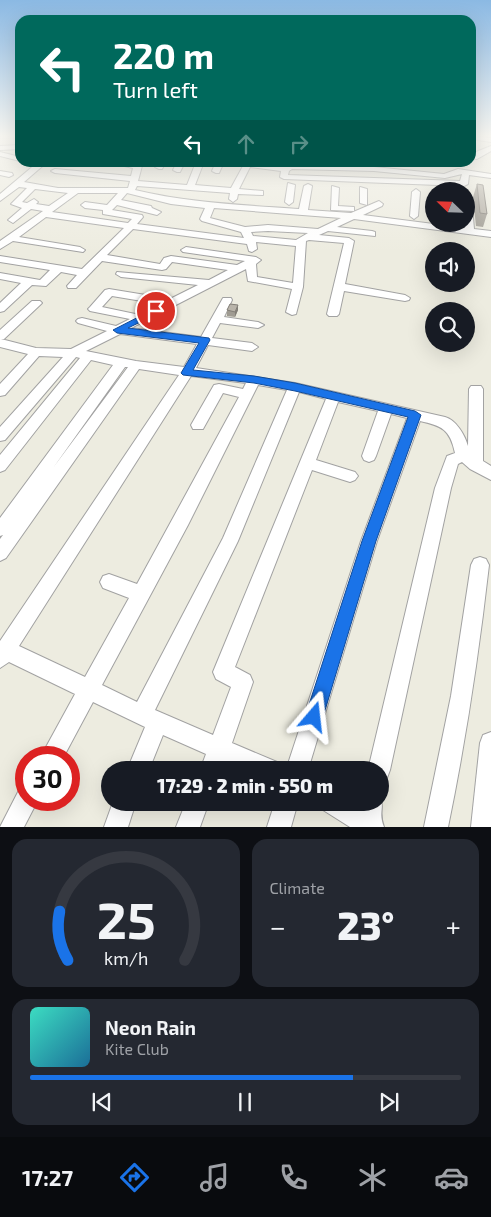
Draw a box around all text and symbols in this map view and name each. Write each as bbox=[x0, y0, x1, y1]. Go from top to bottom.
text: 220 m bbox=[113, 34, 214, 76]
icon: left bbox=[30, 35, 95, 100]
text: Turn left bbox=[113, 76, 198, 102]
icon: left bbox=[179, 130, 207, 158]
icon: ahead bbox=[232, 130, 260, 158]
icon: right bbox=[285, 130, 313, 158]
north arrow bbox=[425, 182, 475, 232]
map controls bbox=[425, 182, 475, 352]
button: sound bbox=[425, 242, 475, 292]
pin bbox=[135, 290, 177, 332]
icon: arrive bbox=[142, 297, 170, 325]
button: search bbox=[425, 302, 475, 352]
position arrow bbox=[287, 690, 339, 742]
speed limit sign: 30 bbox=[15, 746, 80, 811]
text: 17:29 · 2 min · 550 m bbox=[157, 774, 333, 797]
text: Climate bbox=[270, 878, 325, 897]
text: 25 bbox=[96, 887, 155, 949]
text: 23° bbox=[337, 902, 394, 948]
text: − bbox=[270, 909, 286, 943]
text: + bbox=[446, 909, 461, 943]
text: km/h bbox=[104, 947, 148, 969]
text: Neon Rain bbox=[105, 1016, 196, 1039]
text: Kite Club bbox=[105, 1039, 169, 1058]
icon: previous bbox=[88, 1088, 116, 1116]
icon: pause bbox=[231, 1088, 259, 1116]
icon: next bbox=[375, 1088, 403, 1116]
icon: directions bbox=[117, 1160, 152, 1195]
icon: music bbox=[197, 1160, 232, 1195]
icon: phone bbox=[276, 1160, 311, 1195]
icon: climate bbox=[355, 1160, 390, 1195]
icon: car bbox=[434, 1160, 469, 1195]
text: 17:27 bbox=[22, 1164, 73, 1190]

